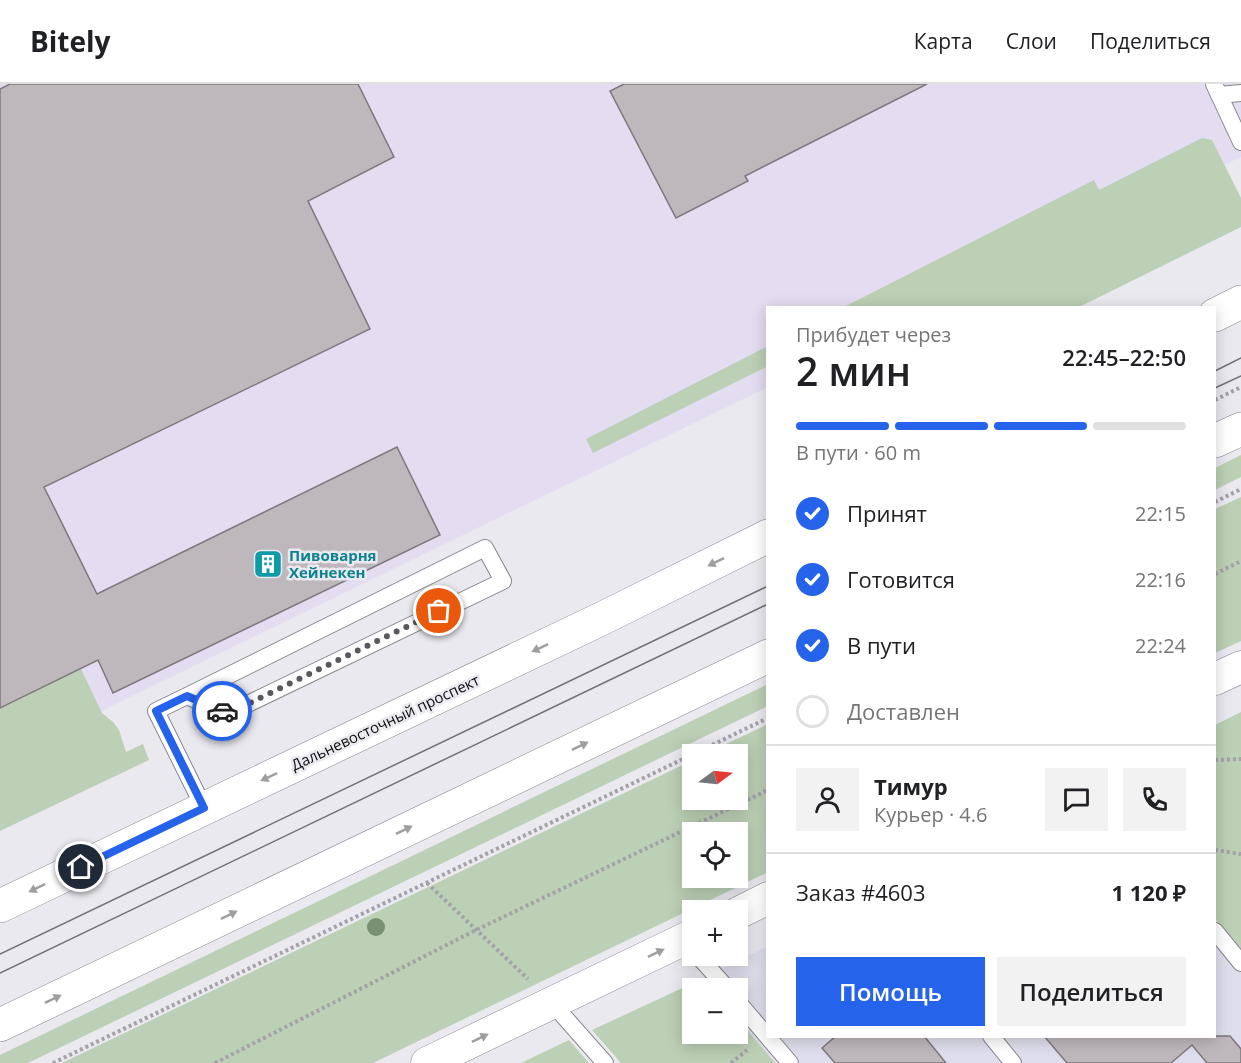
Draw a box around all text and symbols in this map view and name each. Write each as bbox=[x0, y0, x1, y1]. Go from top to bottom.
text: Bitely bbox=[30, 22, 111, 60]
text: Карта bbox=[914, 27, 973, 55]
text: Слои bbox=[1006, 27, 1057, 55]
text: Поделиться bbox=[1090, 27, 1211, 55]
text: Прибудет через bbox=[796, 321, 951, 348]
text: 22:45–22:50 bbox=[1062, 342, 1186, 372]
text: 2 мин bbox=[796, 344, 911, 397]
text: В пути · 60 m bbox=[796, 439, 921, 466]
icon: check bbox=[796, 497, 829, 530]
text: Принят bbox=[847, 498, 927, 528]
text: 22:15 bbox=[1135, 500, 1186, 527]
place label: Пивоварня Хейнекен bbox=[289, 545, 377, 582]
building icon: Пивоварня Хейнекен bbox=[252, 548, 284, 580]
one-way arrow bbox=[707, 558, 724, 567]
icon: check bbox=[796, 563, 829, 596]
text: Готовится bbox=[847, 564, 955, 594]
text: 22:16 bbox=[1135, 566, 1186, 593]
pin bbox=[413, 585, 464, 636]
icon: bag bbox=[422, 594, 455, 627]
icon: check bbox=[796, 629, 829, 662]
text: В пути bbox=[847, 630, 916, 660]
text: 22:24 bbox=[1135, 632, 1186, 659]
one-way arrow bbox=[532, 643, 549, 652]
street label: Дальневосточный проспект bbox=[288, 669, 482, 775]
courier bbox=[192, 681, 252, 741]
icon: car bbox=[206, 695, 239, 728]
text: Доставлен bbox=[847, 696, 960, 726]
one-way arrow bbox=[572, 742, 589, 751]
north arrow bbox=[682, 744, 748, 810]
map controls bbox=[682, 744, 748, 1044]
button: person bbox=[796, 768, 859, 831]
button: chat bbox=[1045, 768, 1108, 831]
button: phone bbox=[1123, 768, 1186, 831]
text: Тимур bbox=[874, 771, 948, 801]
one-way arrow bbox=[261, 772, 278, 781]
text: Курьер · 4.6 bbox=[874, 801, 988, 828]
button: locate bbox=[682, 822, 748, 888]
one-way arrow bbox=[396, 826, 413, 835]
pin bbox=[55, 841, 106, 892]
icon: home bbox=[64, 850, 97, 883]
text: Заказ #4603 bbox=[796, 877, 926, 907]
text: 1 120 ₽ bbox=[1111, 877, 1186, 907]
one-way arrow bbox=[28, 884, 45, 893]
button: + bbox=[682, 900, 748, 966]
one-way arrow bbox=[220, 910, 237, 919]
one-way arrow bbox=[647, 948, 664, 957]
button: Помощь bbox=[796, 957, 985, 1026]
button: Поделиться bbox=[997, 957, 1186, 1026]
button: − bbox=[682, 978, 748, 1044]
one-way arrow bbox=[44, 995, 61, 1004]
one-way arrow bbox=[471, 1033, 488, 1042]

